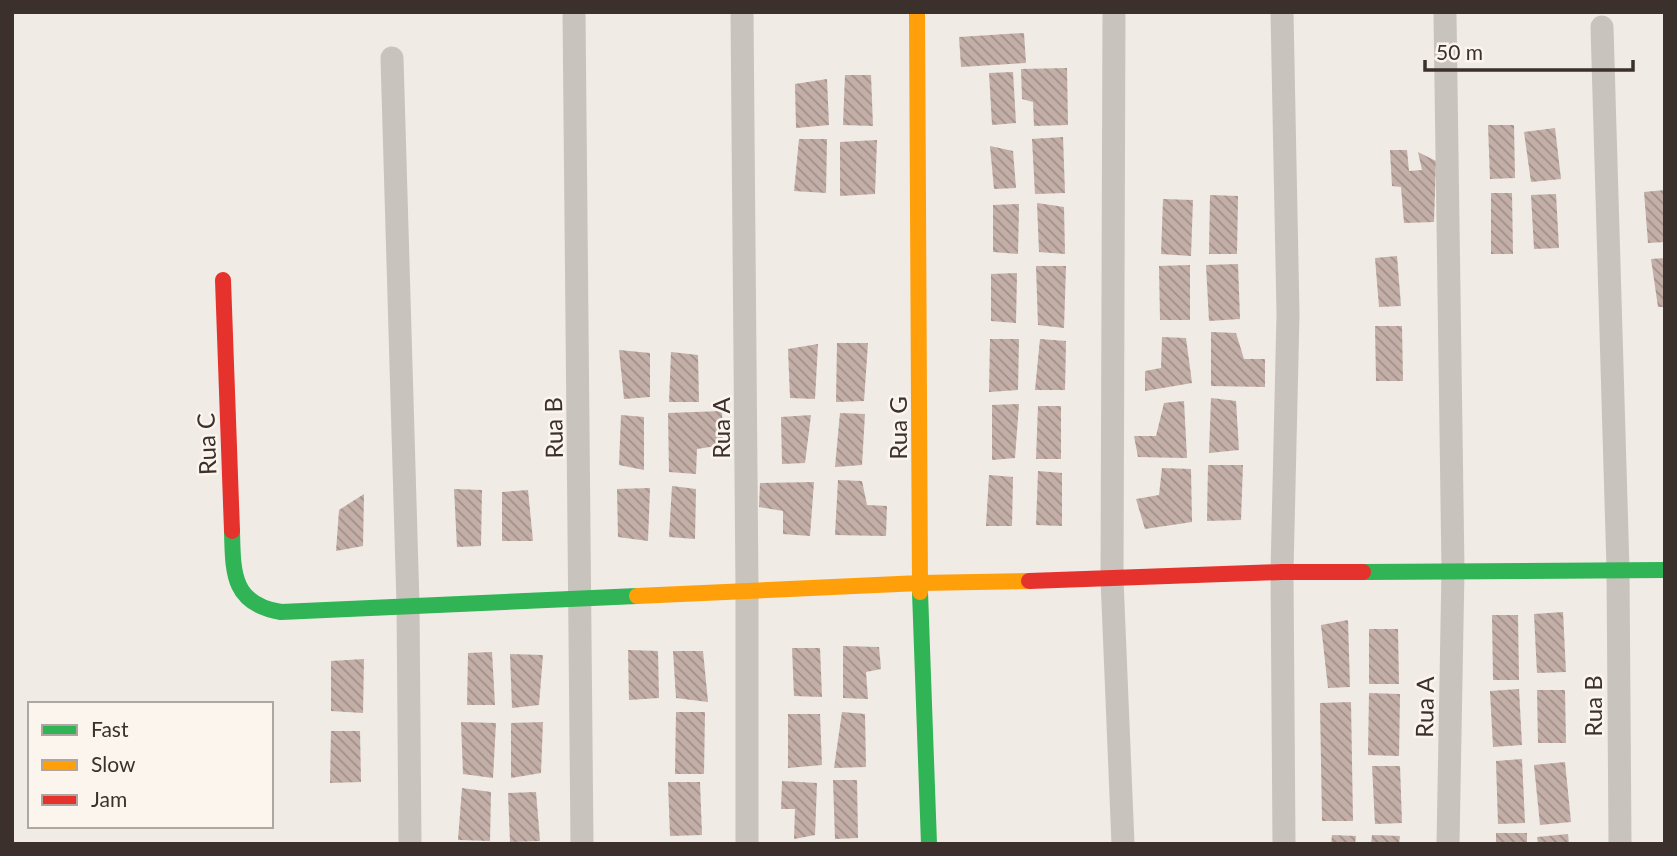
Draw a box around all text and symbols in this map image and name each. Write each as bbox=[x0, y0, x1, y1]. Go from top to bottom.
scale bar bbox=[1425, 28, 1633, 72]
text: 50 m bbox=[1436, 39, 1483, 64]
street label: Rua G bbox=[883, 396, 912, 460]
street label: Rua B bbox=[538, 397, 568, 459]
street label: Rua A bbox=[706, 397, 735, 459]
street label: Rua C bbox=[190, 412, 222, 476]
street label: Rua A bbox=[1409, 675, 1439, 738]
street label: Rua B bbox=[1578, 675, 1607, 737]
legend bbox=[28, 702, 273, 828]
text: Fast bbox=[91, 716, 129, 741]
text: Slow bbox=[91, 751, 136, 776]
text: Jam bbox=[91, 786, 127, 811]

